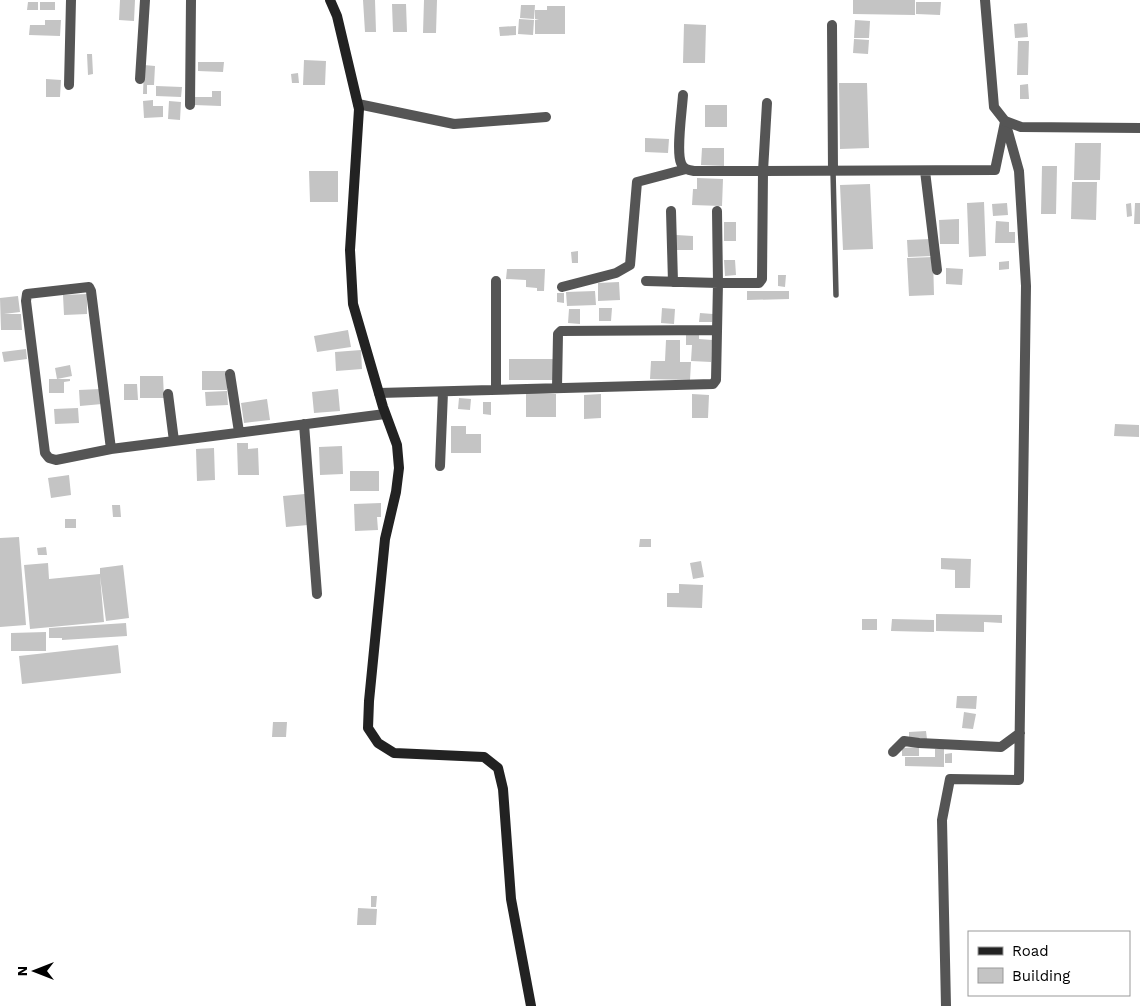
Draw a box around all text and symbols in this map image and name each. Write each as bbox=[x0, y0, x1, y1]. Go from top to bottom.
legend bbox=[968, 931, 1130, 996]
text: Road bbox=[1012, 942, 1049, 960]
north arrow bbox=[10, 946, 60, 996]
text: N bbox=[14, 966, 30, 976]
text: Building bbox=[1012, 967, 1070, 985]

